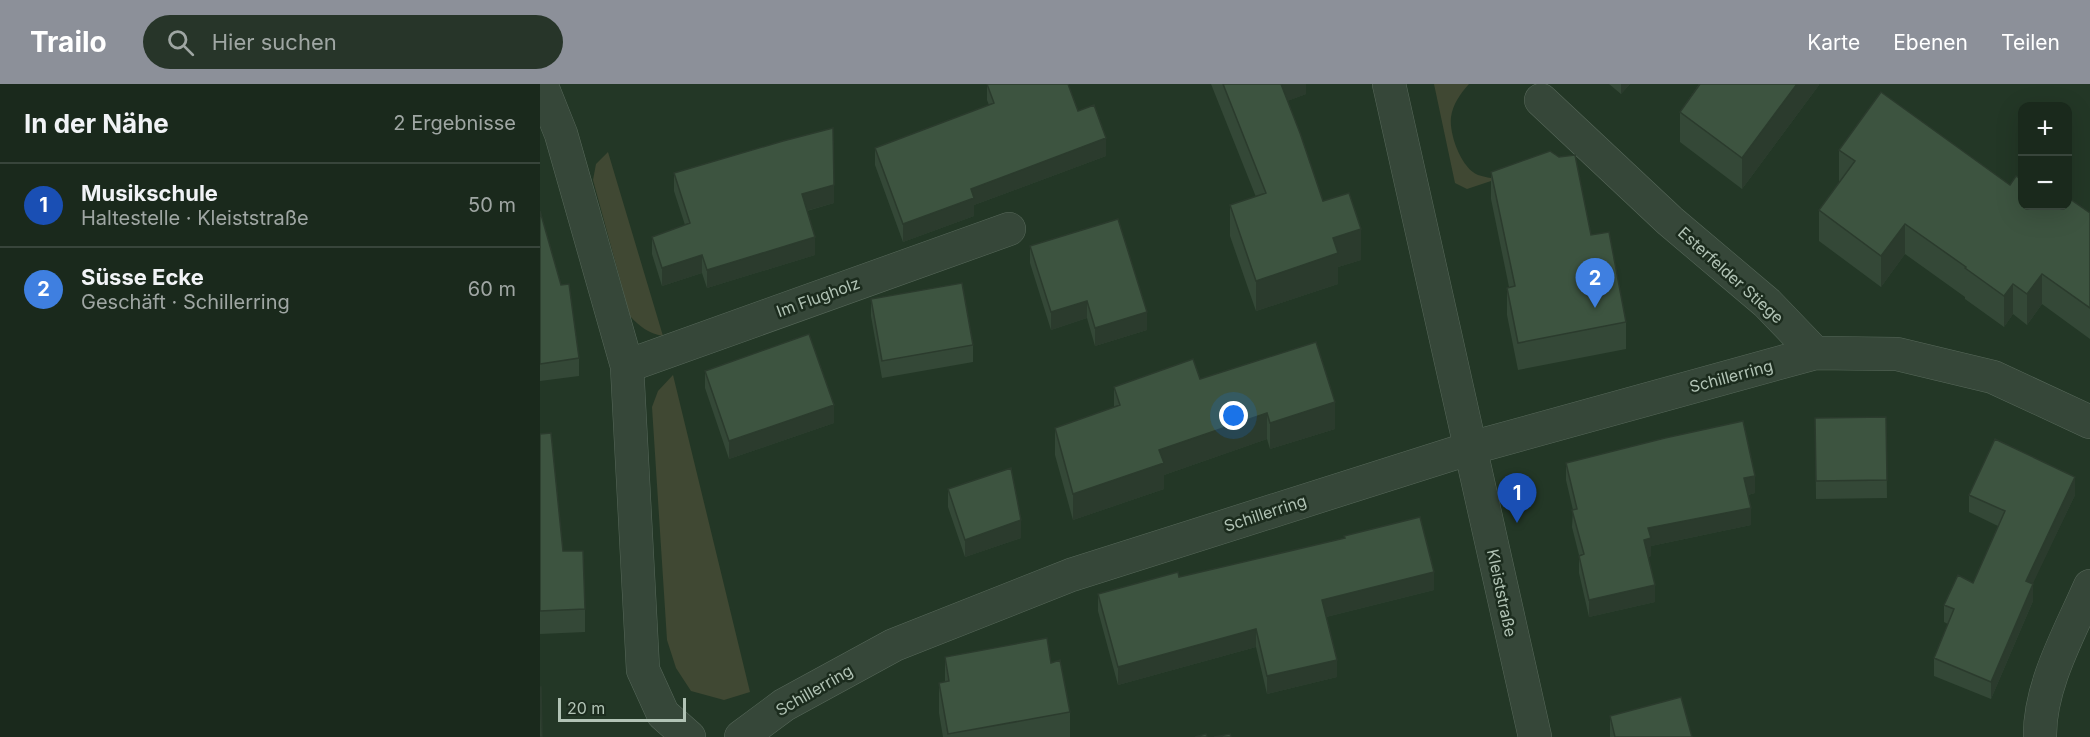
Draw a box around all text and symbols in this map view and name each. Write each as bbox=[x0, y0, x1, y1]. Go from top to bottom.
search box bbox=[143, 15, 563, 69]
text: Trailo bbox=[30, 25, 107, 59]
icon: search bbox=[164, 26, 197, 59]
text: Hier suchen bbox=[212, 29, 337, 55]
text: Karte bbox=[1807, 30, 1860, 55]
text: Ebenen bbox=[1893, 30, 1968, 55]
text: Teilen bbox=[2001, 30, 2060, 55]
map controls bbox=[2018, 102, 2072, 210]
button: + bbox=[2018, 102, 2072, 156]
text: In der Nähe bbox=[24, 108, 169, 139]
text: 2 Ergebnisse bbox=[393, 111, 516, 135]
button: − bbox=[2018, 156, 2072, 210]
text: Musikschule bbox=[81, 180, 218, 206]
text: 1 bbox=[39, 193, 48, 217]
text: 50 m bbox=[468, 193, 516, 217]
text: Haltestelle · Kleiststraße bbox=[81, 206, 309, 230]
street label: Esterfelder Stiege bbox=[1674, 222, 1788, 328]
pin: 2 bbox=[1576, 258, 1614, 308]
text: Süsse Ecke bbox=[81, 264, 204, 290]
street label: Im Flugholz bbox=[774, 273, 862, 321]
text: 2 bbox=[37, 277, 50, 301]
text: 60 m bbox=[468, 277, 516, 301]
text: Geschäft · Schillerring bbox=[81, 290, 290, 314]
street label: Schillerring bbox=[1687, 355, 1775, 397]
your location bbox=[1219, 401, 1248, 430]
pin: 1 bbox=[1498, 474, 1536, 523]
street label: Schillerring bbox=[1221, 490, 1309, 536]
street label: Kleiststraße bbox=[1483, 547, 1521, 639]
street label: Schillerring bbox=[772, 660, 856, 720]
scale bar bbox=[558, 695, 686, 722]
text: 20 m bbox=[567, 698, 605, 718]

